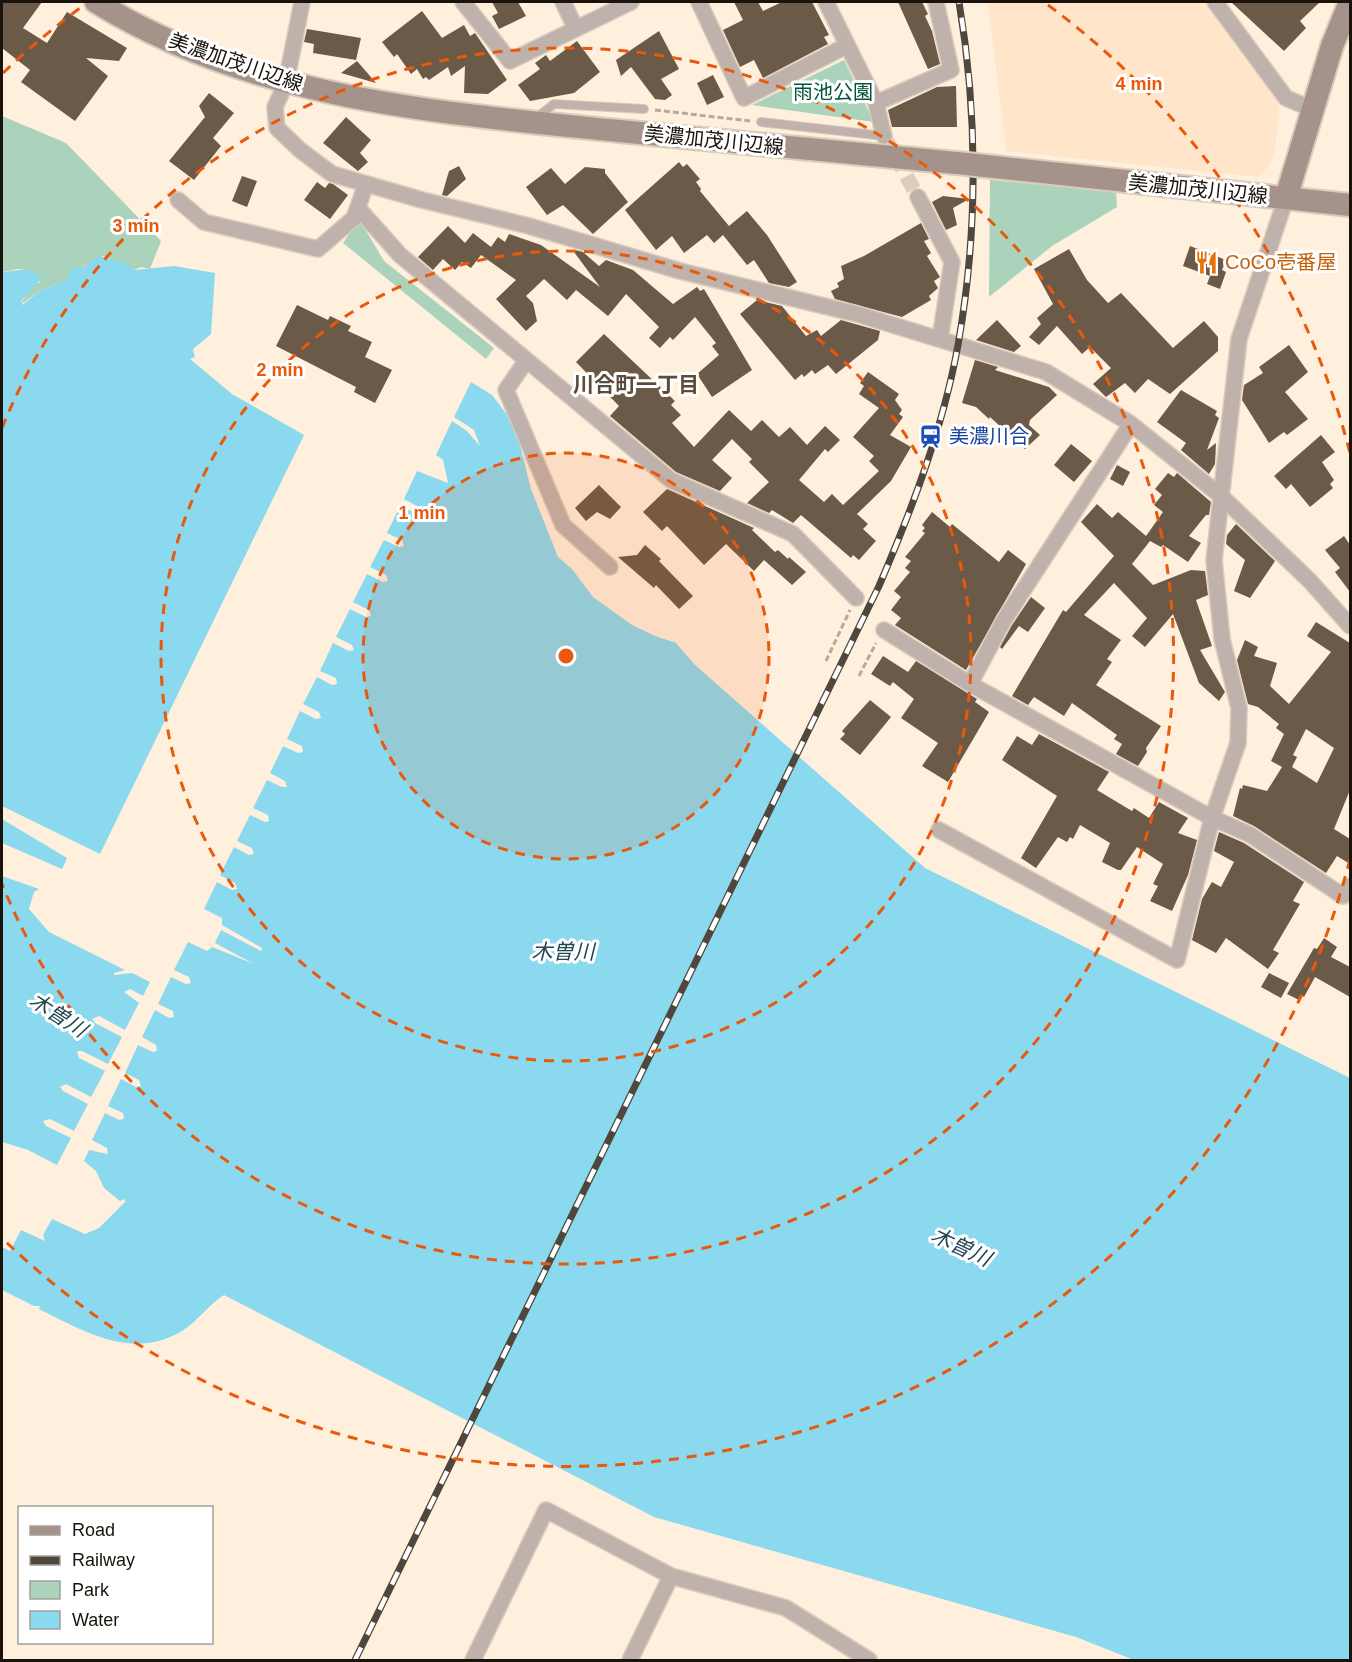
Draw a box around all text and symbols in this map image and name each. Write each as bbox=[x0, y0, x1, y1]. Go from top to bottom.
street label: 美濃加茂川辺線 bbox=[166, 29, 306, 95]
text: 4 min bbox=[1115, 74, 1163, 94]
park label: 雨池公園 bbox=[793, 81, 873, 103]
street label: 美濃加茂川辺線 bbox=[643, 122, 785, 158]
street label: 美濃加茂川辺線 bbox=[1127, 171, 1269, 207]
text: 3 min bbox=[112, 216, 160, 236]
restaurant icon: CoCo壱番屋 bbox=[1194, 249, 1220, 275]
place label: CoCo壱番屋 bbox=[1225, 251, 1336, 273]
text: 2 min bbox=[256, 360, 304, 380]
district label: 川合町一丁目 bbox=[573, 373, 699, 396]
station icon: 美濃川合 bbox=[918, 423, 944, 449]
place label: 美濃川合 bbox=[949, 425, 1029, 447]
text: 1 min bbox=[398, 503, 446, 523]
centre of rings bbox=[556, 646, 576, 666]
water label: 木曽川 bbox=[532, 940, 596, 963]
water label: 木曽川 bbox=[26, 988, 93, 1042]
water label: 木曽川 bbox=[928, 1223, 996, 1271]
legend bbox=[18, 1506, 213, 1644]
text: Road bbox=[72, 1520, 115, 1540]
text: Railway bbox=[72, 1550, 135, 1570]
text: Park bbox=[72, 1580, 110, 1600]
text: Water bbox=[72, 1610, 119, 1630]

